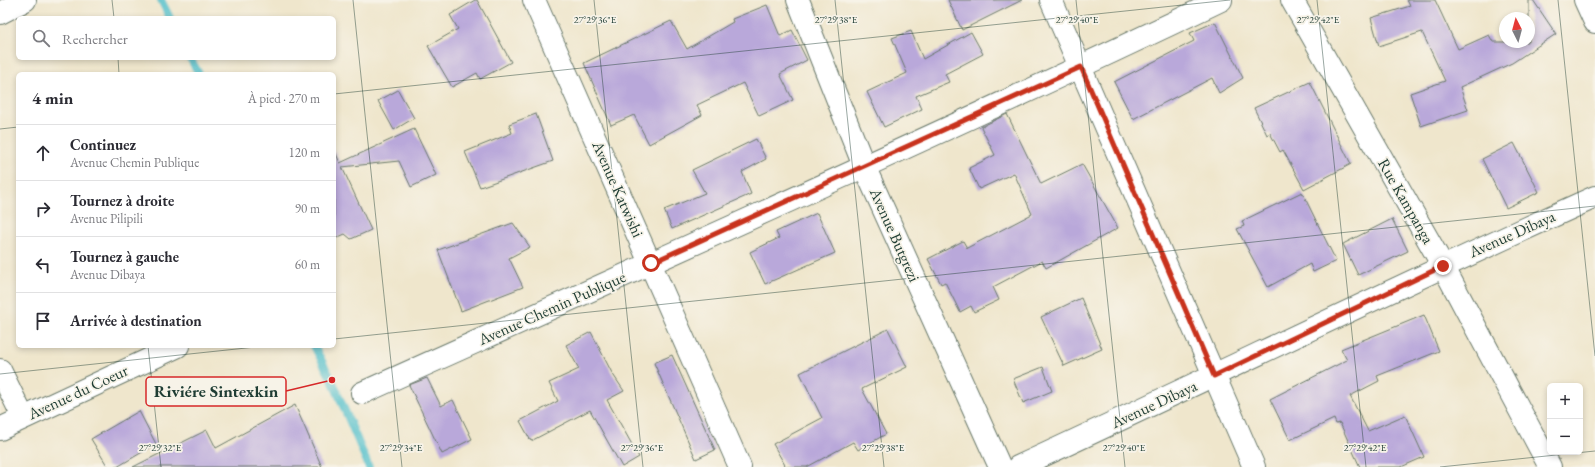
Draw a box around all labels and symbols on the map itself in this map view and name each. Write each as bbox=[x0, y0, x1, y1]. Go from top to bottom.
north arrow bbox=[1499, 12, 1535, 48]
text: 27°29'36"E bbox=[574, 13, 617, 26]
text: 27°29'38"E bbox=[815, 13, 858, 26]
text: 27°29'40"E bbox=[1056, 13, 1099, 26]
text: 27°29'42"E bbox=[1297, 13, 1340, 26]
street label: Avenue Katwishi bbox=[587, 136, 649, 241]
street label: Rue Kampanga bbox=[1373, 155, 1439, 248]
street label: Avenue Butgrezi bbox=[865, 184, 925, 285]
street label: Avenue Dibaya bbox=[1465, 205, 1559, 263]
route start bbox=[642, 254, 660, 272]
route end bbox=[1434, 257, 1452, 275]
street label: Avenue Chemin Publique bbox=[474, 266, 629, 350]
street label: Avenue du Coeur bbox=[24, 359, 132, 425]
street label: Avenue Dibaya bbox=[1107, 375, 1201, 433]
callout: Riviére Sintexkin bbox=[146, 377, 286, 406]
text: Riviére Sintexkin bbox=[154, 380, 279, 402]
text: 27°29'32"E bbox=[139, 441, 182, 454]
text: 27°29'34"E bbox=[380, 441, 423, 454]
text: 27°29'36"E bbox=[621, 441, 664, 454]
text: 27°29'38"E bbox=[862, 441, 905, 454]
text: 27°29'40"E bbox=[1103, 441, 1146, 454]
text: 27°29'42"E bbox=[1344, 441, 1387, 454]

